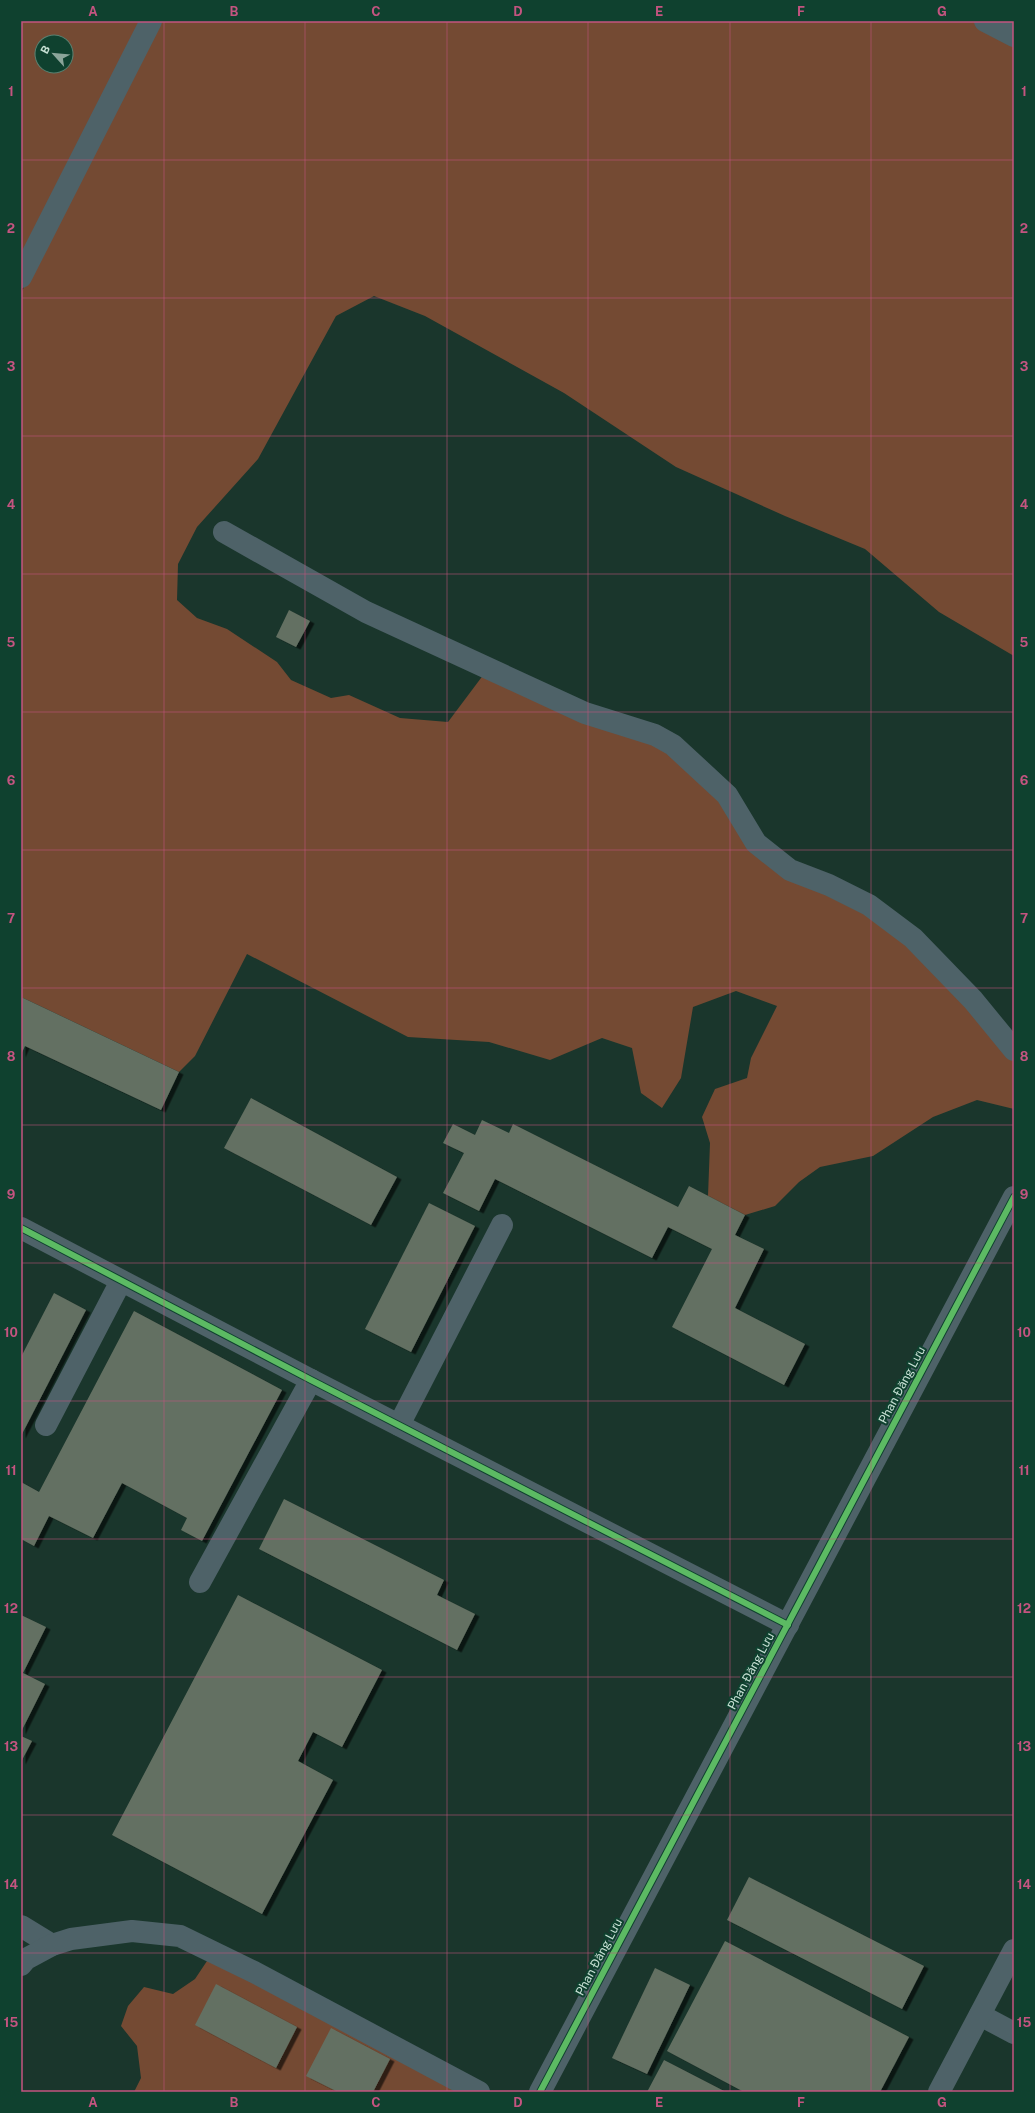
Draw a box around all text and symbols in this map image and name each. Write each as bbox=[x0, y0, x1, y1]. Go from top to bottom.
text: A bbox=[88, 4, 98, 19]
text: B bbox=[230, 4, 239, 19]
text: C bbox=[371, 4, 381, 19]
text: D bbox=[513, 4, 523, 19]
text: E bbox=[655, 4, 663, 19]
text: F bbox=[797, 4, 805, 19]
text: G bbox=[937, 4, 947, 19]
north arrow bbox=[34, 34, 74, 74]
text: B bbox=[38, 43, 52, 56]
text: 1 bbox=[8, 84, 14, 99]
text: 1 bbox=[1021, 84, 1027, 99]
text: 2 bbox=[7, 221, 15, 236]
text: 2 bbox=[1020, 221, 1028, 236]
text: 3 bbox=[7, 359, 16, 374]
text: 3 bbox=[1020, 359, 1029, 374]
text: 4 bbox=[7, 497, 16, 512]
text: 4 bbox=[1020, 497, 1029, 512]
text: 5 bbox=[7, 635, 16, 650]
text: 5 bbox=[1020, 635, 1029, 650]
text: 6 bbox=[7, 773, 16, 788]
text: 6 bbox=[1020, 773, 1029, 788]
text: 7 bbox=[7, 911, 15, 926]
text: 7 bbox=[1020, 911, 1028, 926]
text: 8 bbox=[7, 1049, 16, 1064]
text: 8 bbox=[1020, 1049, 1029, 1064]
text: 9 bbox=[7, 1187, 15, 1202]
text: 9 bbox=[1020, 1187, 1028, 1202]
text: 10 bbox=[4, 1325, 18, 1340]
text: 10 bbox=[1017, 1325, 1031, 1340]
street label: Phan Đăng Lưu bbox=[876, 1344, 928, 1426]
text: 11 bbox=[5, 1463, 17, 1478]
text: 11 bbox=[1018, 1463, 1030, 1478]
text: 12 bbox=[4, 1601, 18, 1616]
text: 12 bbox=[1017, 1601, 1031, 1616]
street label: Phan Đăng Lưu bbox=[725, 1630, 777, 1712]
text: 13 bbox=[4, 1739, 18, 1754]
text: 13 bbox=[1017, 1739, 1031, 1754]
text: 14 bbox=[4, 1877, 19, 1892]
text: 14 bbox=[1017, 1877, 1032, 1892]
street label: Phan Đăng Lưu bbox=[573, 1916, 625, 1998]
text: 15 bbox=[4, 2015, 18, 2030]
text: 15 bbox=[1017, 2015, 1031, 2030]
text: A bbox=[88, 2095, 98, 2110]
text: B bbox=[230, 2095, 239, 2110]
text: C bbox=[371, 2095, 381, 2110]
text: D bbox=[513, 2095, 523, 2110]
text: E bbox=[655, 2095, 663, 2110]
text: F bbox=[797, 2095, 805, 2110]
text: G bbox=[937, 2095, 947, 2110]

